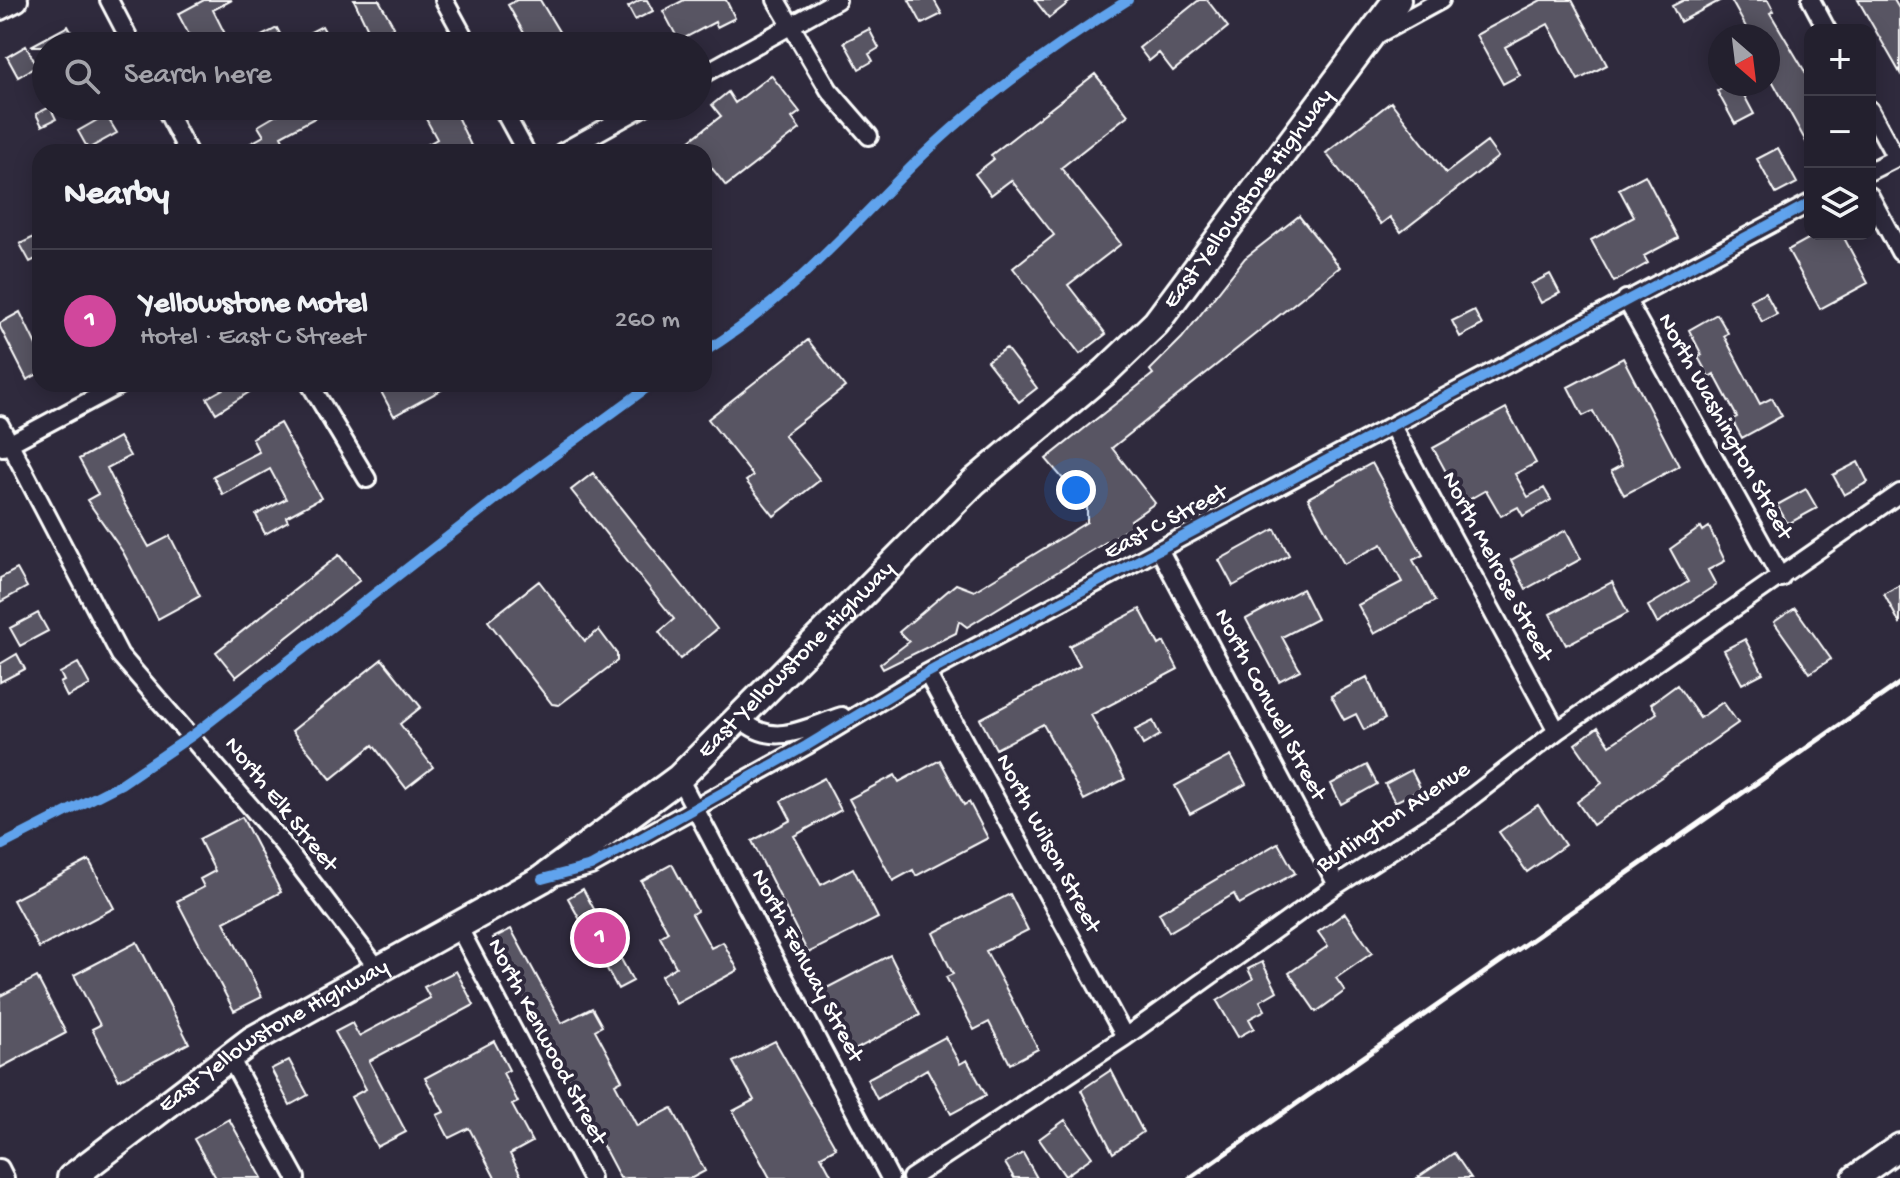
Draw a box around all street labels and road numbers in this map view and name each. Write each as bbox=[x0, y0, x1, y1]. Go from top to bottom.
street label: East Yellowstone Highway bbox=[1157, 83, 1340, 315]
street label: North Washington Street bbox=[1650, 309, 1799, 547]
street label: North Melrose Street bbox=[1434, 467, 1559, 669]
street label: East C Street bbox=[1099, 477, 1234, 568]
street label: East Yellowstone Highway bbox=[692, 555, 901, 765]
street label: North Conwell Street bbox=[1206, 604, 1333, 808]
street label: North Elk Street bbox=[217, 732, 345, 880]
street label: North Wilson Street bbox=[988, 750, 1107, 940]
street label: Burlington Avenue bbox=[1311, 756, 1477, 881]
street label: North Fenway Street bbox=[743, 864, 870, 1069]
street label: North Kenwood Street bbox=[479, 934, 614, 1152]
street label: East Yellowstone Highway bbox=[153, 952, 394, 1120]

